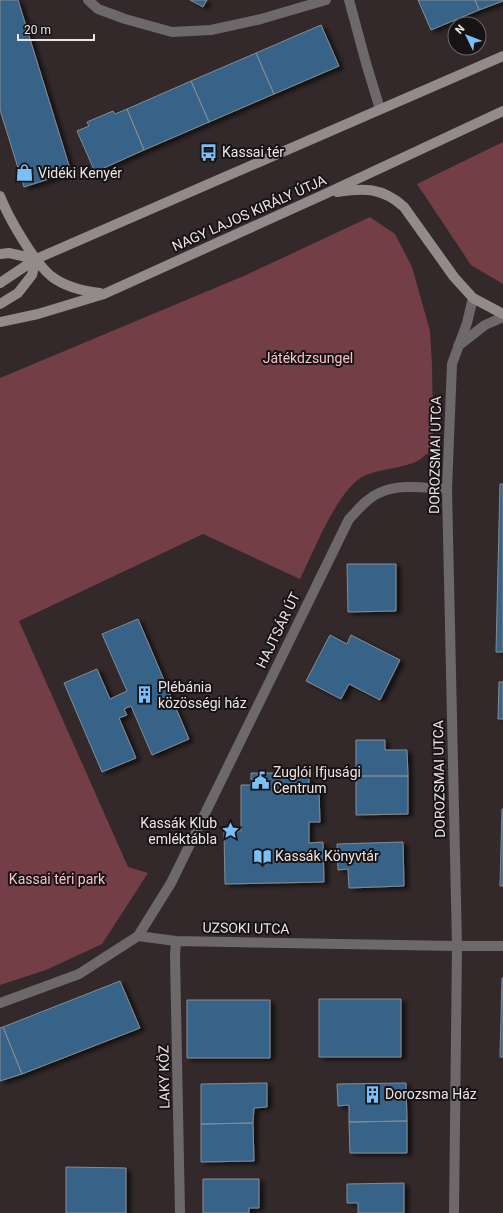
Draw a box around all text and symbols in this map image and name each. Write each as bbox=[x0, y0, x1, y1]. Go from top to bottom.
scale bar bbox=[18, 16, 94, 42]
north arrow bbox=[447, 16, 487, 56]
text: N bbox=[453, 22, 468, 37]
text: 20 m bbox=[24, 23, 51, 37]
bus stop icon: Kassai tér bbox=[199, 142, 219, 162]
place label: Kassai tér bbox=[222, 144, 284, 160]
shop icon: Vidéki Kenyér bbox=[15, 163, 35, 183]
place label: Vidéki Kenyér bbox=[38, 165, 122, 181]
street label: NAGY LAJOS KIRÁLY ÚTJA bbox=[169, 171, 329, 254]
park label: Játékdzsungel bbox=[263, 350, 353, 366]
street label: DOROZSMAI UTCA bbox=[426, 396, 444, 514]
street label: HAJTSÁR ÚT bbox=[252, 589, 303, 670]
place label: Plébánia közösségi ház bbox=[158, 679, 247, 711]
building icon: Plébánia közösségi ház bbox=[135, 685, 155, 705]
street label: DOROZSMAI UTCA bbox=[430, 720, 448, 838]
place label: Zuglói Ifjusági Centrum bbox=[273, 764, 361, 796]
public building icon: Zuglói Ifjusági Centrum bbox=[250, 770, 270, 790]
place label: Kassák Klub emléktábla bbox=[140, 815, 217, 847]
place icon: Kassák Klub emléktábla bbox=[220, 821, 240, 841]
library icon: Kassák Könyvtár bbox=[252, 846, 272, 866]
place label: Kassák Könyvtár bbox=[275, 848, 379, 864]
park label: Kassai téri park bbox=[9, 871, 106, 887]
street label: UZSOKI UTCA bbox=[202, 919, 290, 937]
street label: LAKY KÖZ bbox=[155, 1045, 173, 1109]
building icon: Dorozsma Ház bbox=[362, 1084, 382, 1104]
place label: Dorozsma Ház bbox=[385, 1086, 477, 1102]

